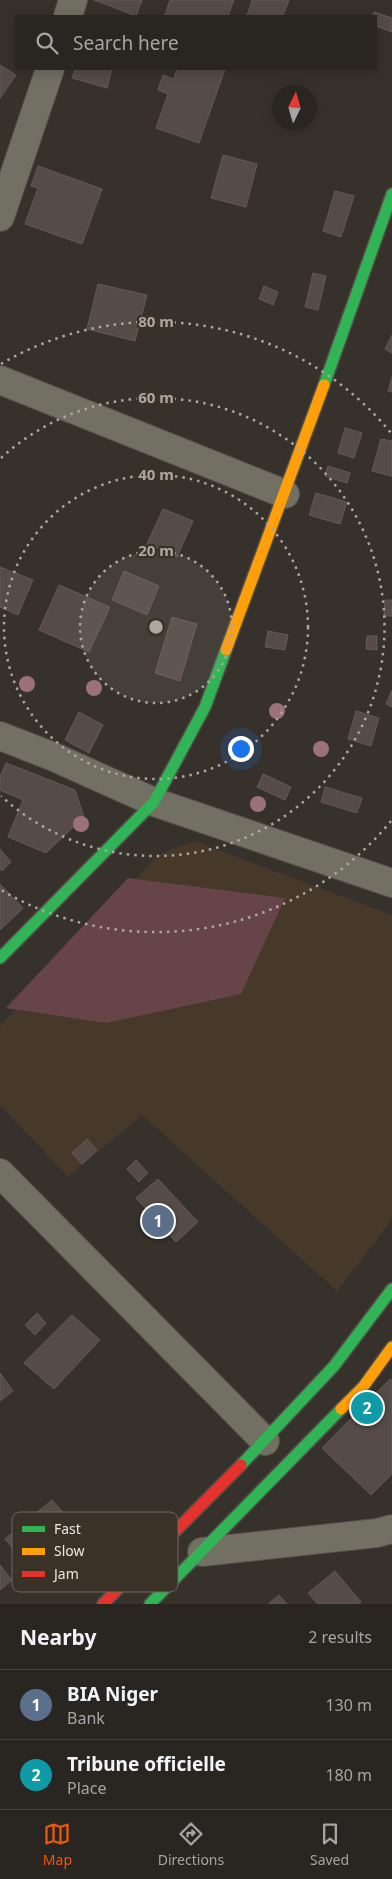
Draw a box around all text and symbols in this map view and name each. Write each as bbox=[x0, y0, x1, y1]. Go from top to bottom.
search box bbox=[15, 15, 377, 70]
icon: search bbox=[33, 29, 61, 57]
text: Search here bbox=[73, 30, 179, 56]
north arrow bbox=[272, 85, 317, 130]
text: 80 m bbox=[138, 311, 174, 331]
text: 60 m bbox=[138, 387, 174, 407]
text: 40 m bbox=[138, 464, 174, 484]
text: 20 m bbox=[138, 540, 174, 560]
centre of rings bbox=[147, 618, 165, 636]
your location bbox=[228, 736, 254, 762]
pin: 1 bbox=[142, 1202, 174, 1240]
pin: 2 bbox=[351, 1389, 383, 1427]
legend bbox=[12, 1512, 178, 1592]
text: Fast bbox=[54, 1519, 81, 1538]
text: Slow bbox=[54, 1541, 85, 1560]
text: Jam bbox=[52, 1564, 79, 1583]
text: Nearby bbox=[20, 1623, 96, 1651]
text: 2 results bbox=[308, 1626, 372, 1648]
text: BIA Niger bbox=[67, 1681, 158, 1707]
text: 1 bbox=[31, 1694, 41, 1716]
text: 130 m bbox=[325, 1694, 372, 1716]
text: Bank bbox=[67, 1707, 105, 1729]
text: Tribune officielle bbox=[67, 1751, 226, 1777]
text: 2 bbox=[31, 1764, 41, 1786]
text: 180 m bbox=[325, 1764, 372, 1786]
text: Place bbox=[67, 1777, 107, 1799]
tab: Map bbox=[43, 1820, 72, 1869]
tab: Directions bbox=[158, 1820, 224, 1869]
tab: Saved bbox=[310, 1820, 349, 1869]

